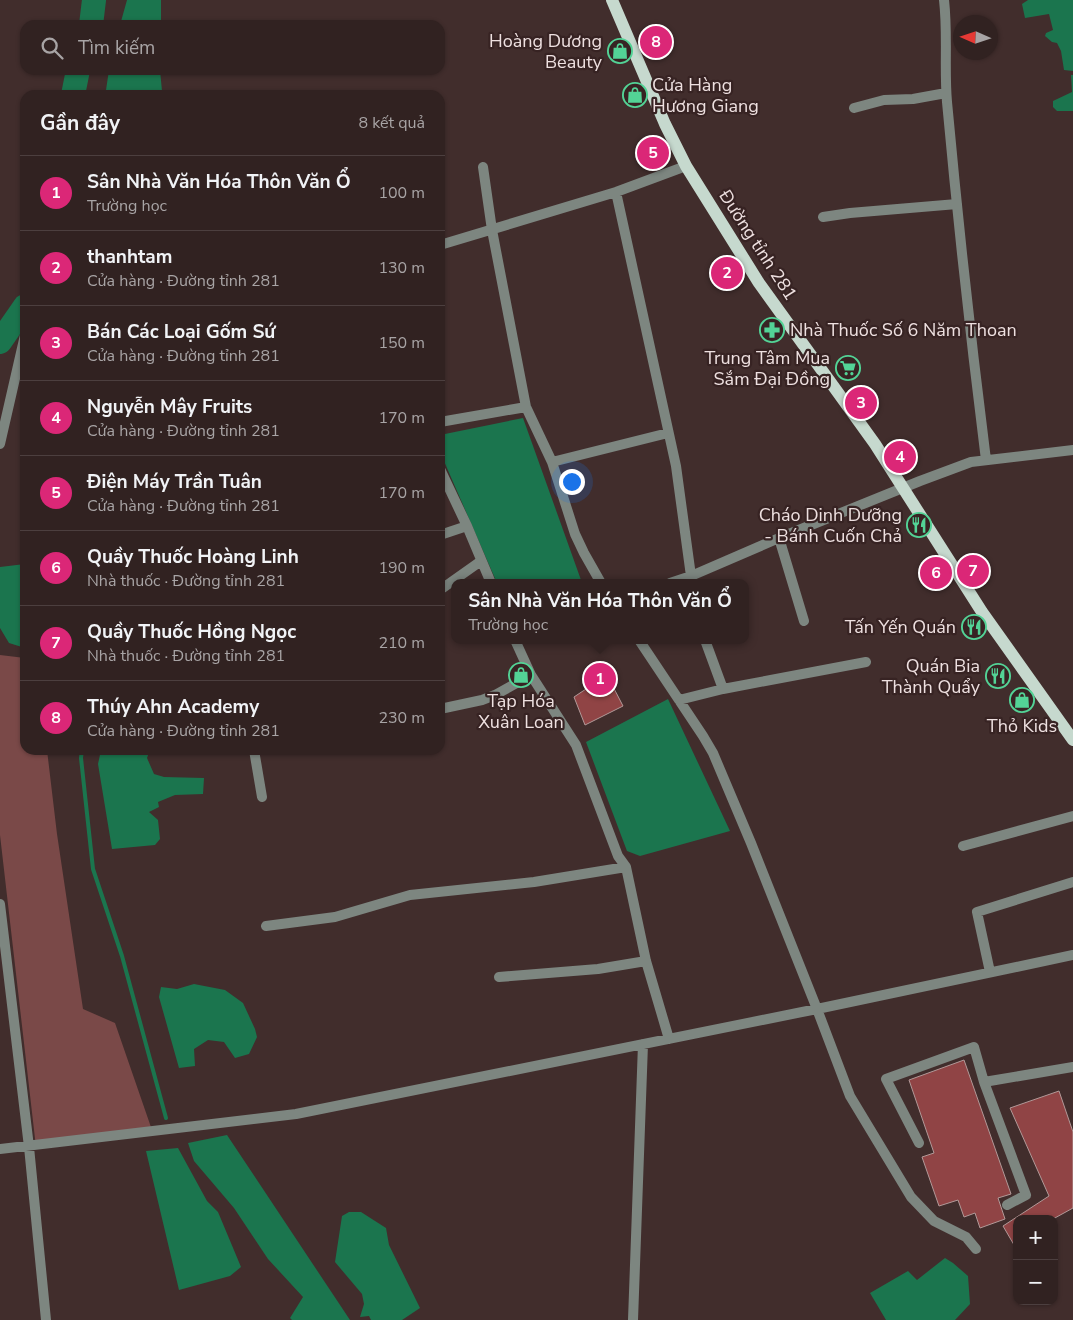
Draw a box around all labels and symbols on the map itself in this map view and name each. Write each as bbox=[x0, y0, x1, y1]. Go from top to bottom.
north arrow bbox=[953, 15, 998, 60]
pin: 8 bbox=[640, 23, 672, 61]
place label: Hoàng Dương Beauty bbox=[489, 29, 603, 74]
shop icon: Hoàng Dương Beauty bbox=[607, 38, 633, 64]
place label: Cửa Hàng Hương Giang bbox=[652, 73, 759, 118]
shop icon: Cửa Hàng Hương Giang bbox=[622, 82, 648, 108]
pin: 5 bbox=[637, 134, 669, 172]
street label: Đường tỉnh 281 bbox=[714, 186, 802, 304]
pin: 2 bbox=[711, 254, 743, 292]
pharmacy icon: Nhà Thuốc Số 6 Năm Thoan bbox=[759, 317, 785, 343]
place label: Nhà Thuốc Số 6 Năm Thoan bbox=[790, 318, 1017, 342]
place label: Trung Tâm Mua Sắm Đại Đồng bbox=[705, 346, 830, 391]
supermarket icon: Trung Tâm Mua Sắm Đại Đồng bbox=[835, 355, 861, 381]
pin: 3 bbox=[845, 384, 877, 422]
pin: 4 bbox=[884, 438, 916, 476]
your location bbox=[559, 469, 585, 495]
place label: Cháo Dinh Dưỡng - Bánh Cuốn Chả bbox=[759, 503, 902, 548]
restaurant icon: Cháo Dinh Dưỡng - Bánh Cuốn Chả bbox=[906, 512, 932, 538]
pin: 7 bbox=[957, 552, 989, 590]
pin: 6 bbox=[920, 554, 952, 592]
restaurant icon: Tấn Yến Quán bbox=[961, 614, 987, 640]
place label: Tấn Yến Quán bbox=[845, 615, 956, 639]
place label: Quán Bia Thành Quẩy bbox=[882, 654, 981, 699]
pin: 1 bbox=[584, 660, 616, 698]
shop icon: Tạp Hóa Xuân Loan bbox=[508, 662, 534, 688]
restaurant icon: Quán Bia Thành Quẩy bbox=[985, 663, 1011, 689]
shop icon: Thỏ Kids bbox=[1009, 687, 1035, 713]
place label: Tạp Hóa Xuân Loan bbox=[478, 689, 564, 734]
place label: Thỏ Kids bbox=[987, 714, 1057, 738]

